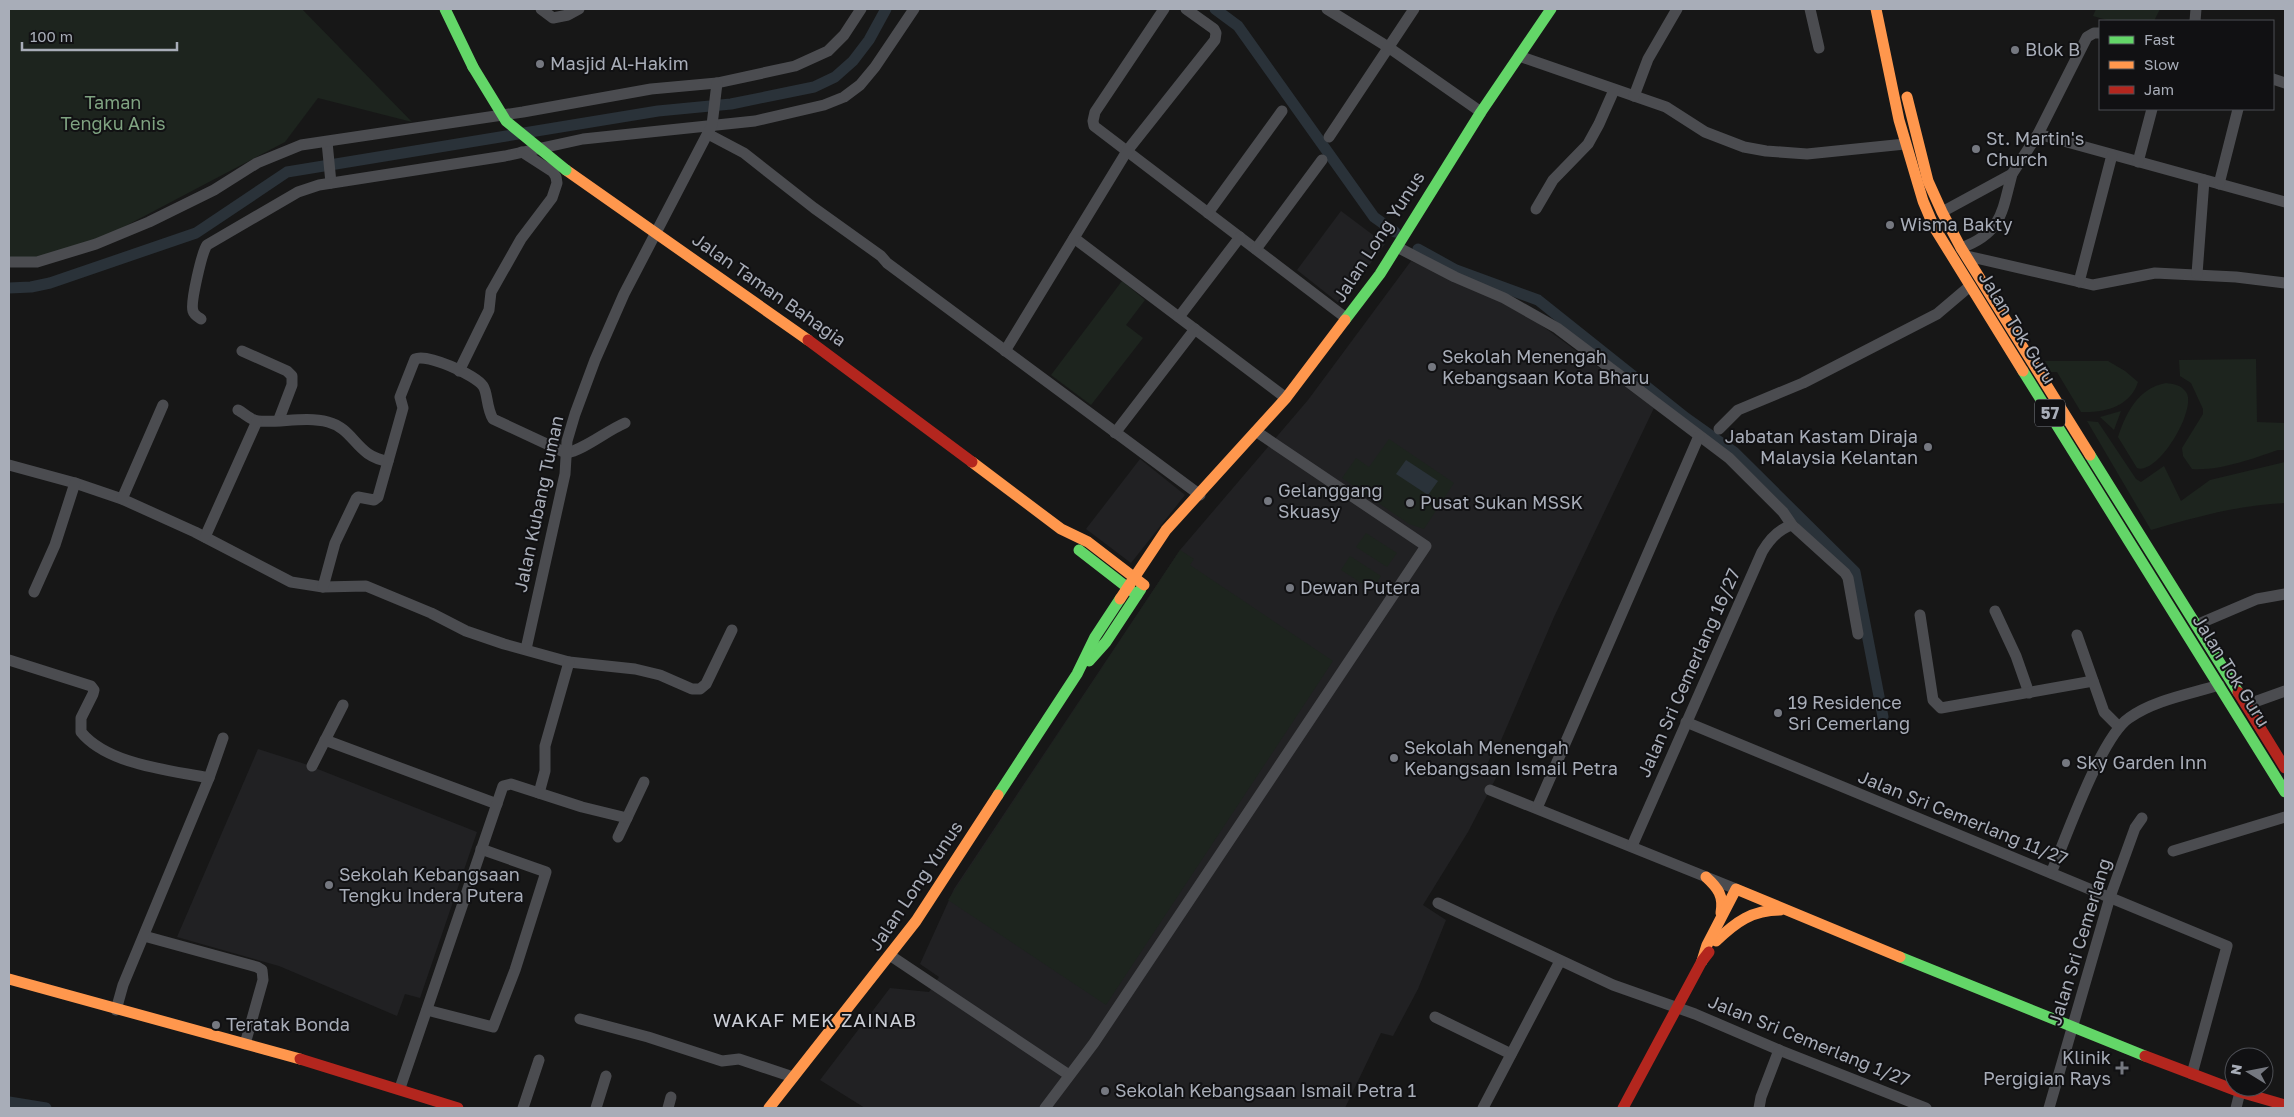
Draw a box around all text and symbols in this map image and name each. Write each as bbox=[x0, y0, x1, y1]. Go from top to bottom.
scale bar bbox=[22, 20, 178, 52]
legend bbox=[2099, 20, 2274, 110]
text: 100 m bbox=[30, 27, 73, 45]
text: Fast bbox=[2144, 30, 2175, 48]
place label: Blok B bbox=[2025, 38, 2080, 60]
marker: Blok B bbox=[2009, 44, 2021, 56]
place label: Masjid Al-Hakim bbox=[550, 52, 689, 74]
text: Slow bbox=[2144, 55, 2179, 73]
marker: Masjid Al-Hakim bbox=[534, 58, 546, 70]
text: Jam bbox=[2144, 80, 2174, 98]
park label: Taman Tengku Anis bbox=[60, 91, 166, 134]
place label: St. Martin's Church bbox=[1986, 127, 2084, 170]
marker: St. Martin's Church bbox=[1970, 143, 1982, 155]
street label: Jalan Long Yunus bbox=[1328, 167, 1429, 306]
place label: Wisma Bakty bbox=[1900, 213, 2013, 235]
marker: Wisma Bakty bbox=[1884, 219, 1896, 231]
street label: Jalan Taman Bahagia bbox=[688, 228, 851, 351]
street label: Jalan Tok Guru bbox=[1975, 267, 2061, 388]
place label: Sekolah Menengah Kebangsaan Kota Bharu bbox=[1442, 345, 1649, 388]
marker: Sekolah Menengah Kebangsaan Kota Bharu bbox=[1426, 361, 1438, 373]
road number: 57 bbox=[2035, 399, 2065, 426]
street label: Jalan Kubang Tuman bbox=[509, 413, 568, 594]
place label: Jabatan Kastam Diraja Malaysia Kelantan bbox=[1725, 425, 1918, 468]
marker: Jabatan Kastam Diraja Malaysia Kelantan bbox=[1922, 441, 1934, 453]
place label: Gelanggang Skuasy bbox=[1278, 479, 1383, 522]
place label: Pusat Sukan MSSK bbox=[1420, 491, 1583, 513]
marker: Gelanggang Skuasy bbox=[1262, 495, 1274, 507]
marker: Pusat Sukan MSSK bbox=[1404, 497, 1416, 509]
street label: Jalan Sri Cemerlang 16/27 bbox=[1632, 565, 1744, 780]
place label: Dewan Putera bbox=[1300, 576, 1420, 598]
marker: Dewan Putera bbox=[1284, 582, 1296, 594]
street label: Jalan Tok Guru bbox=[2189, 610, 2275, 731]
place label: 19 Residence Sri Cemerlang bbox=[1788, 691, 1910, 734]
marker: 19 Residence Sri Cemerlang bbox=[1772, 707, 1784, 719]
place label: Sekolah Menengah Kebangsaan Ismail Petra bbox=[1404, 736, 1618, 779]
place label: Sky Garden Inn bbox=[2076, 751, 2207, 773]
marker: Sekolah Menengah Kebangsaan Ismail Petra bbox=[1388, 752, 1400, 764]
marker: Sky Garden Inn bbox=[2060, 757, 2072, 769]
street label: Jalan Sri Cemerlang 11/27 bbox=[1855, 765, 2071, 869]
street label: Jalan Long Yunus bbox=[864, 816, 967, 955]
street label: Jalan Sri Cemerlang bbox=[2043, 855, 2115, 1028]
place label: Sekolah Kebangsaan Tengku Indera Putera bbox=[339, 863, 524, 906]
marker: Sekolah Kebangsaan Tengku Indera Putera bbox=[323, 879, 335, 891]
street label: Jalan Sri Cemerlang 1/27 bbox=[1705, 990, 1913, 1091]
district label: WAKAF MEK ZAINAB bbox=[713, 1008, 917, 1031]
place label: Teratak Bonda bbox=[226, 1013, 350, 1035]
marker: Teratak Bonda bbox=[210, 1019, 222, 1031]
place label: Klinik Pergigian Rays bbox=[1983, 1046, 2111, 1089]
north arrow bbox=[2224, 1047, 2274, 1097]
marker: Klinik Pergigian Rays bbox=[2115, 1061, 2129, 1075]
text: N bbox=[2226, 1063, 2245, 1076]
place label: Sekolah Kebangsaan Ismail Petra 1 bbox=[1115, 1079, 1417, 1101]
marker: Sekolah Kebangsaan Ismail Petra 1 bbox=[1099, 1085, 1111, 1097]

